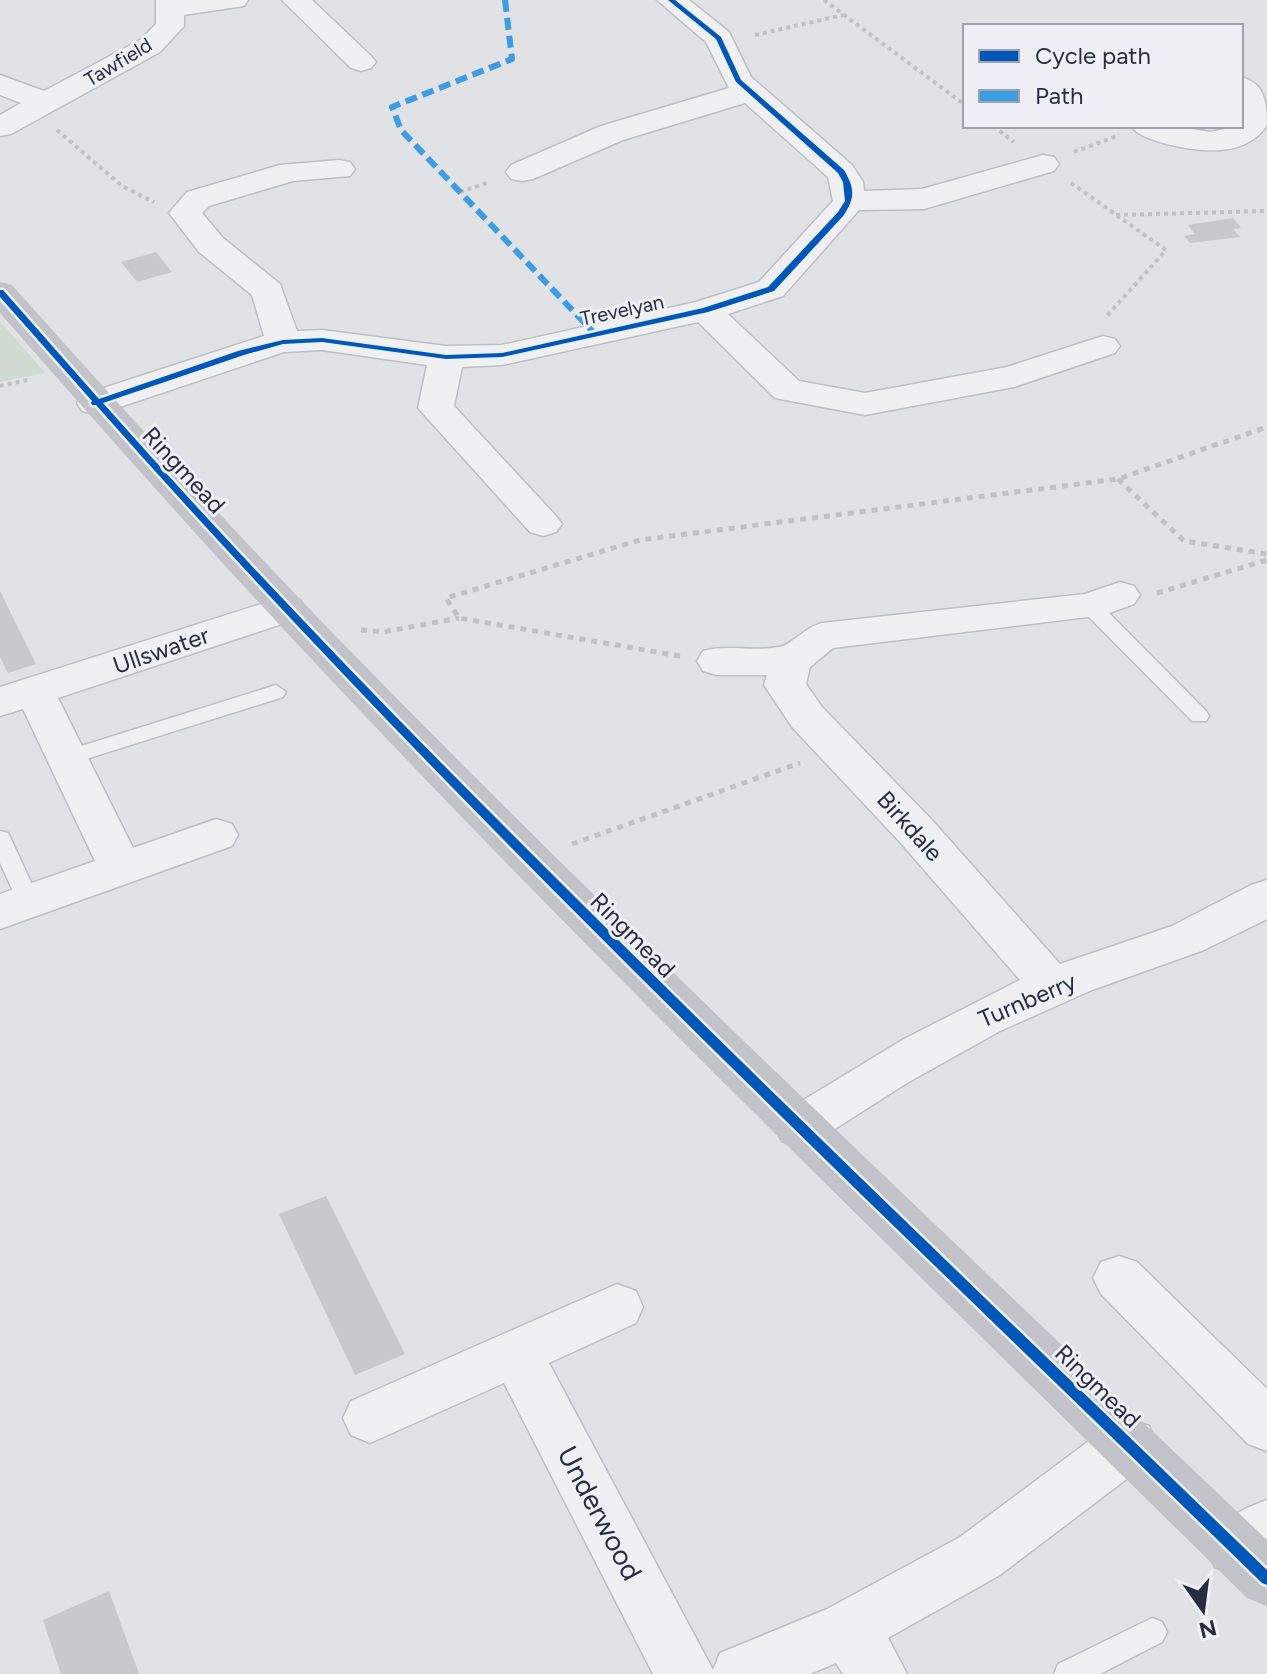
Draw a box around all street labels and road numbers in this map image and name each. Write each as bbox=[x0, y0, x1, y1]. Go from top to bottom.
street label: Tawfield bbox=[80, 33, 156, 91]
street label: Trevelyan bbox=[578, 289, 666, 331]
street label: Ringmead bbox=[137, 421, 231, 519]
street label: Ullswater bbox=[109, 620, 213, 680]
street label: Birkdale bbox=[871, 785, 949, 867]
street label: Ringmead bbox=[585, 887, 681, 983]
street label: Turnberry bbox=[974, 966, 1080, 1033]
street label: Ringmead bbox=[1049, 1338, 1147, 1434]
street label: Underwood bbox=[550, 1440, 650, 1586]

